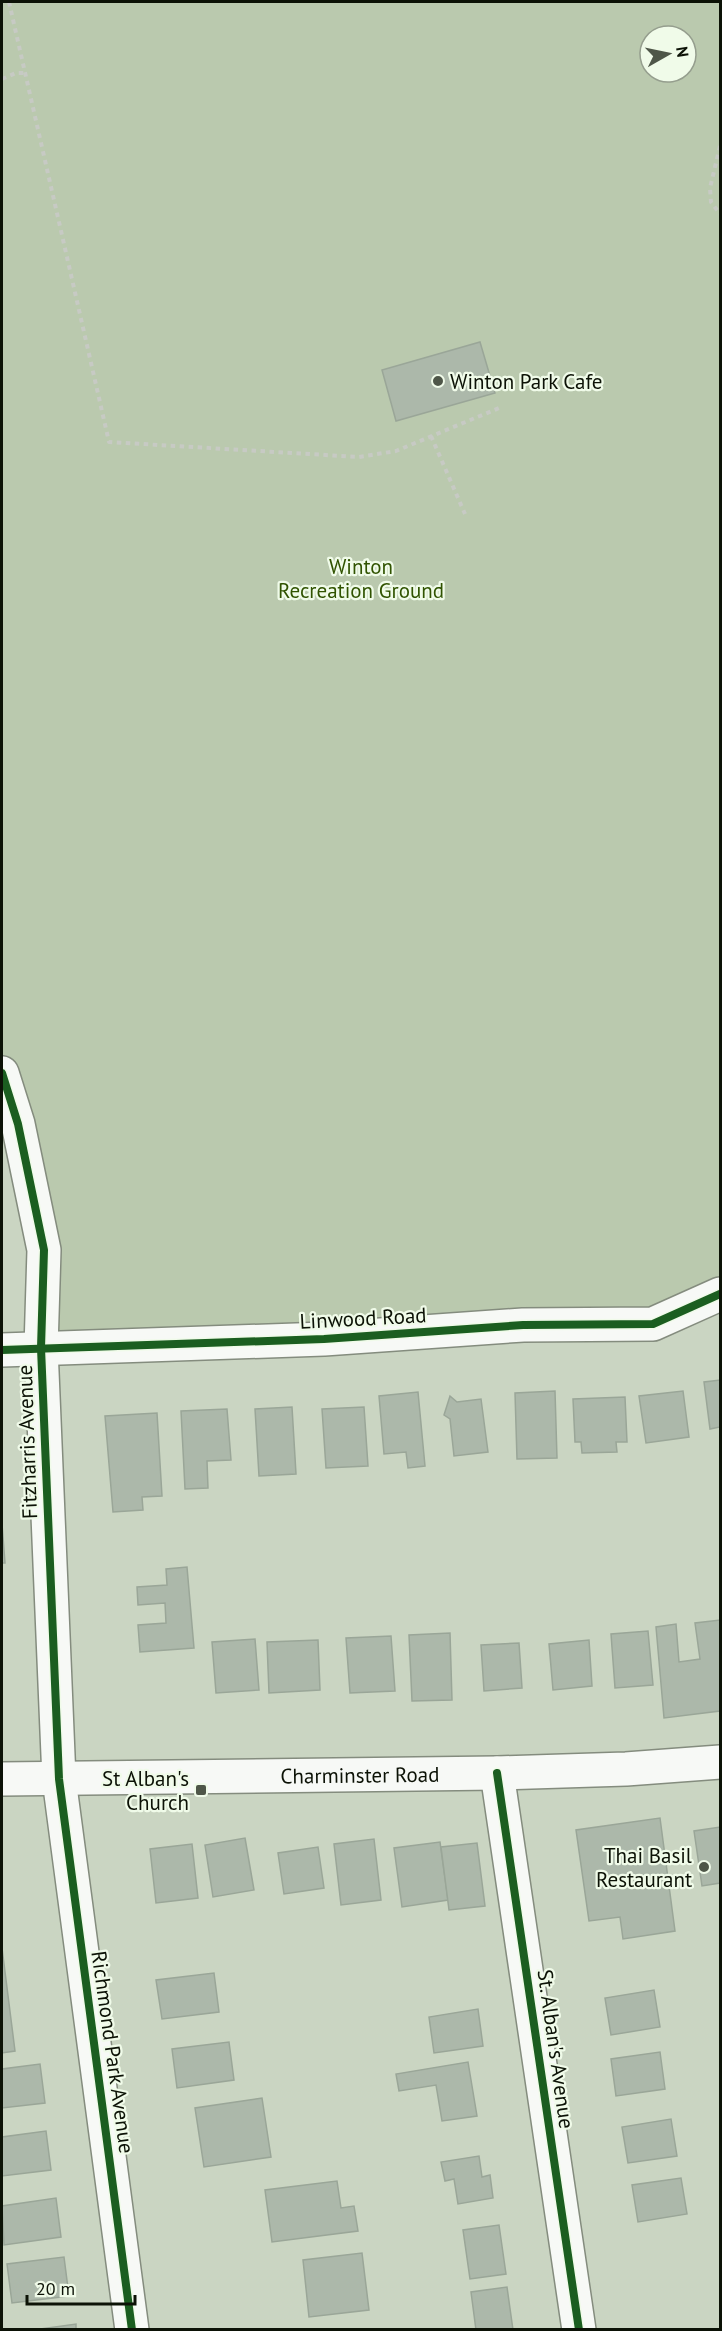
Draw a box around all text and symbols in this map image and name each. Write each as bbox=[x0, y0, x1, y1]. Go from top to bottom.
north arrow bbox=[638, 24, 698, 84]
text: N bbox=[672, 45, 694, 58]
place label: Winton Park Cafe bbox=[450, 368, 603, 395]
marker: Winton Park Cafe bbox=[431, 374, 445, 388]
park label: Winton Recreation Ground bbox=[278, 553, 444, 604]
street label: Linwood Road bbox=[299, 1301, 427, 1335]
street label: Fitzharris Avenue bbox=[11, 1364, 43, 1520]
street label: Charminster Road bbox=[280, 1760, 440, 1789]
place label: St Alban's Church bbox=[102, 1765, 189, 1816]
marker: St Alban's Church bbox=[194, 1783, 208, 1797]
place label: Thai Basil Restaurant bbox=[596, 1842, 692, 1893]
marker: Thai Basil Restaurant bbox=[697, 1860, 711, 1874]
street label: Richmond Park Avenue bbox=[85, 1949, 141, 2155]
street label: St. Alban's Avenue bbox=[531, 1968, 581, 2130]
scale bar bbox=[27, 2268, 135, 2306]
text: 20 m bbox=[36, 2277, 75, 2300]

